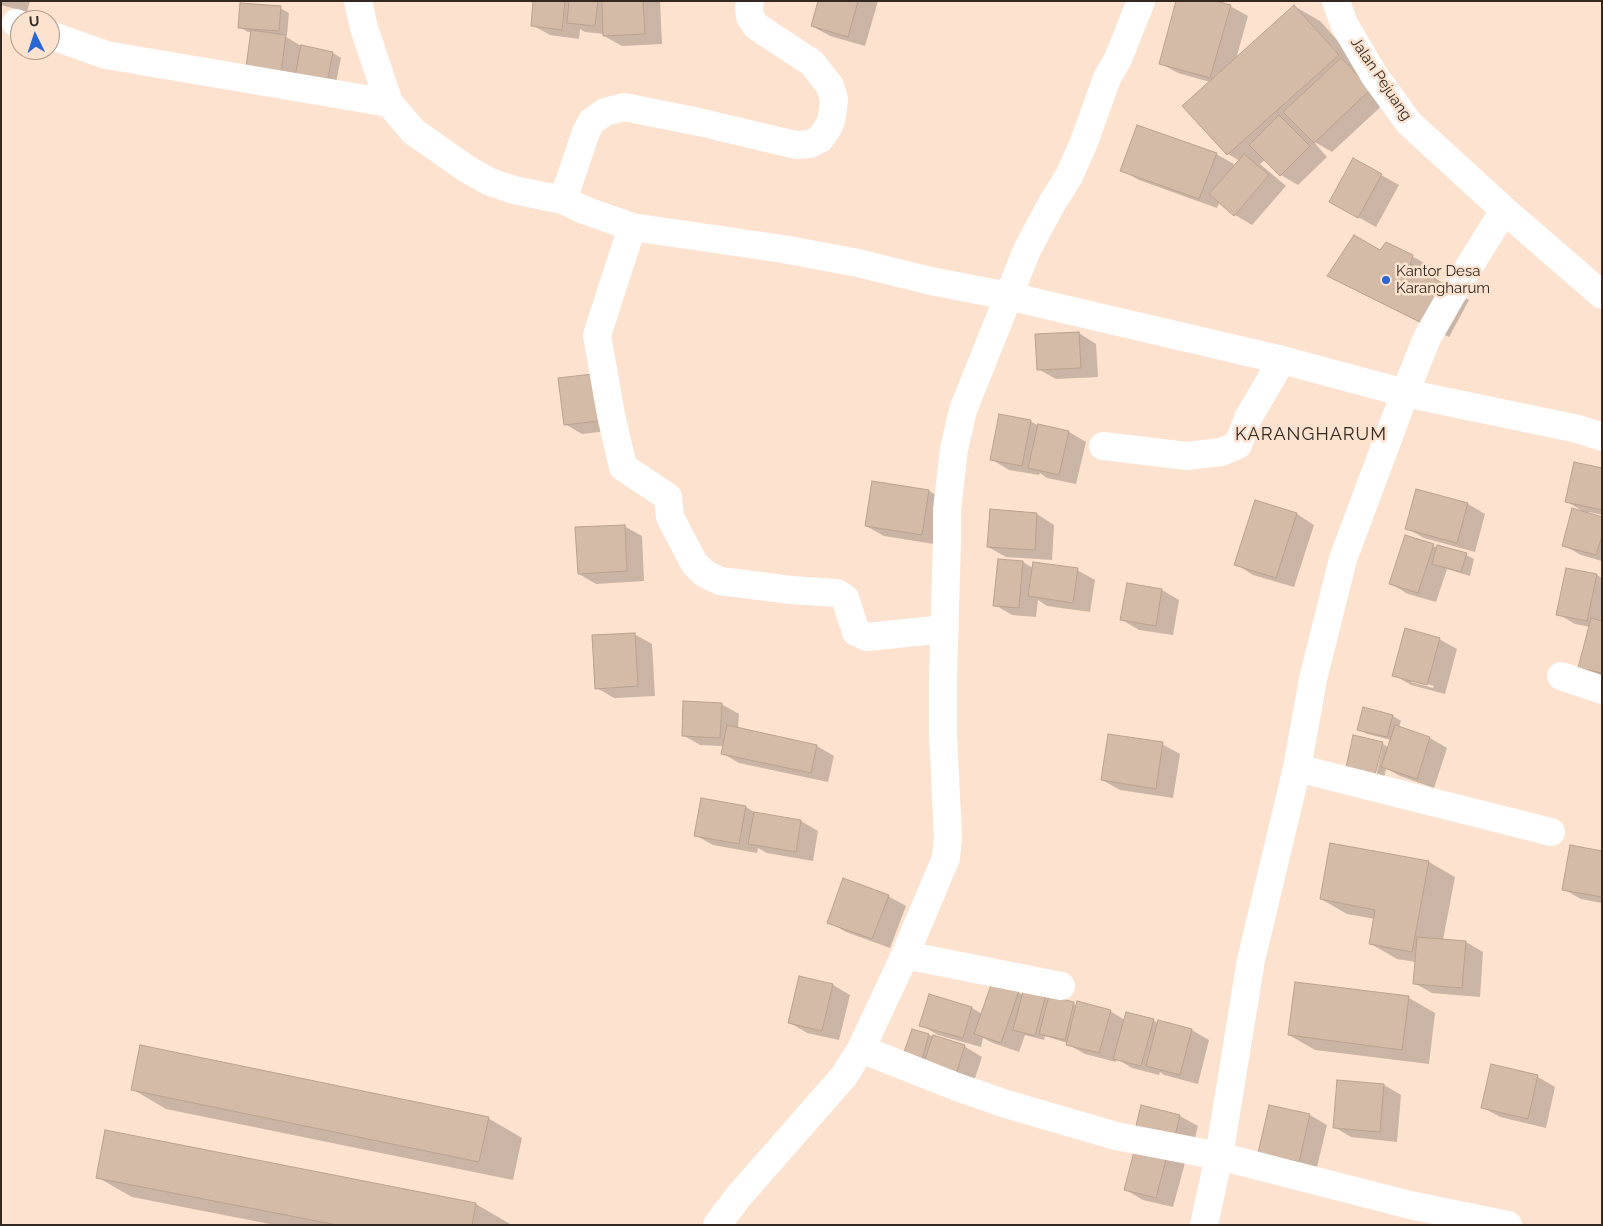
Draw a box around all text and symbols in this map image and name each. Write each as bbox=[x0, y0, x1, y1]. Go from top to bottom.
north arrow bbox=[10, 10, 60, 60]
text: U bbox=[28, 13, 40, 29]
street label: Jalan Pejuang bbox=[1347, 34, 1415, 124]
place label: Kantor Desa Karangharum bbox=[1396, 262, 1490, 297]
marker: Kantor Desa Karangharum bbox=[1380, 274, 1392, 286]
district label: KARANGHARUM bbox=[1234, 424, 1388, 446]

